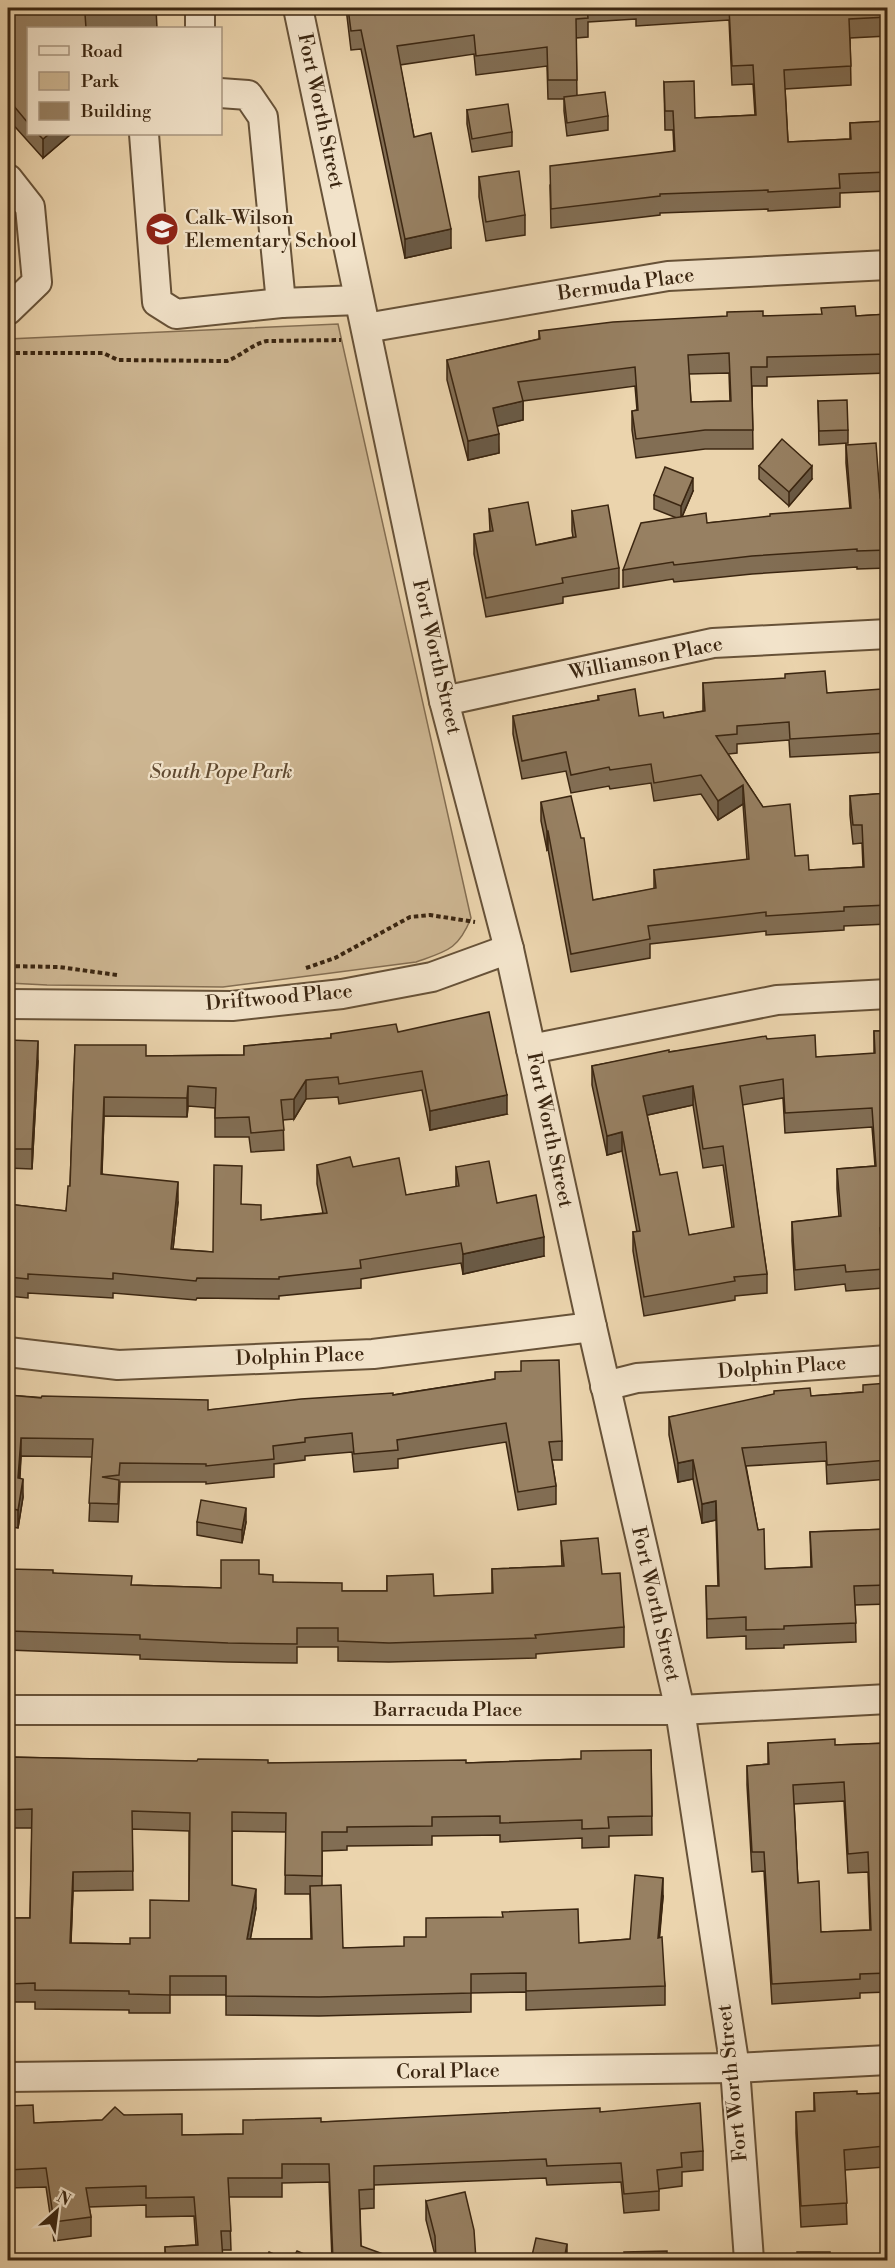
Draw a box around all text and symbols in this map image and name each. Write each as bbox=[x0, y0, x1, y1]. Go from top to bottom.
legend bbox=[27, 27, 222, 135]
street label: Fort Worth Street bbox=[291, 31, 349, 191]
text: Road bbox=[81, 40, 124, 63]
text: Park bbox=[81, 70, 120, 93]
text: Building bbox=[80, 100, 152, 123]
place label: Calk-Wilson Elementary School bbox=[185, 206, 357, 254]
school or university icon: Calk-Wilson Elementary School bbox=[144, 211, 180, 247]
street label: Bermuda Place bbox=[555, 263, 696, 307]
street label: Fort Worth Street bbox=[406, 577, 466, 737]
street label: Williamson Place bbox=[566, 632, 725, 686]
park label: South Pope Park bbox=[150, 760, 292, 785]
street label: Driftwood Place bbox=[204, 979, 354, 1017]
street label: Fort Worth Street bbox=[520, 1050, 578, 1210]
street label: Dolphin Place bbox=[235, 1342, 365, 1372]
street label: Dolphin Place bbox=[717, 1351, 847, 1385]
street label: Fort Worth Street bbox=[625, 1524, 685, 1684]
street label: Barracuda Place bbox=[373, 1698, 522, 1723]
street label: Fort Worth Street bbox=[712, 2003, 754, 2163]
street label: Coral Place bbox=[396, 2059, 500, 2085]
north arrow bbox=[27, 2181, 87, 2241]
text: N bbox=[53, 2187, 74, 2211]

